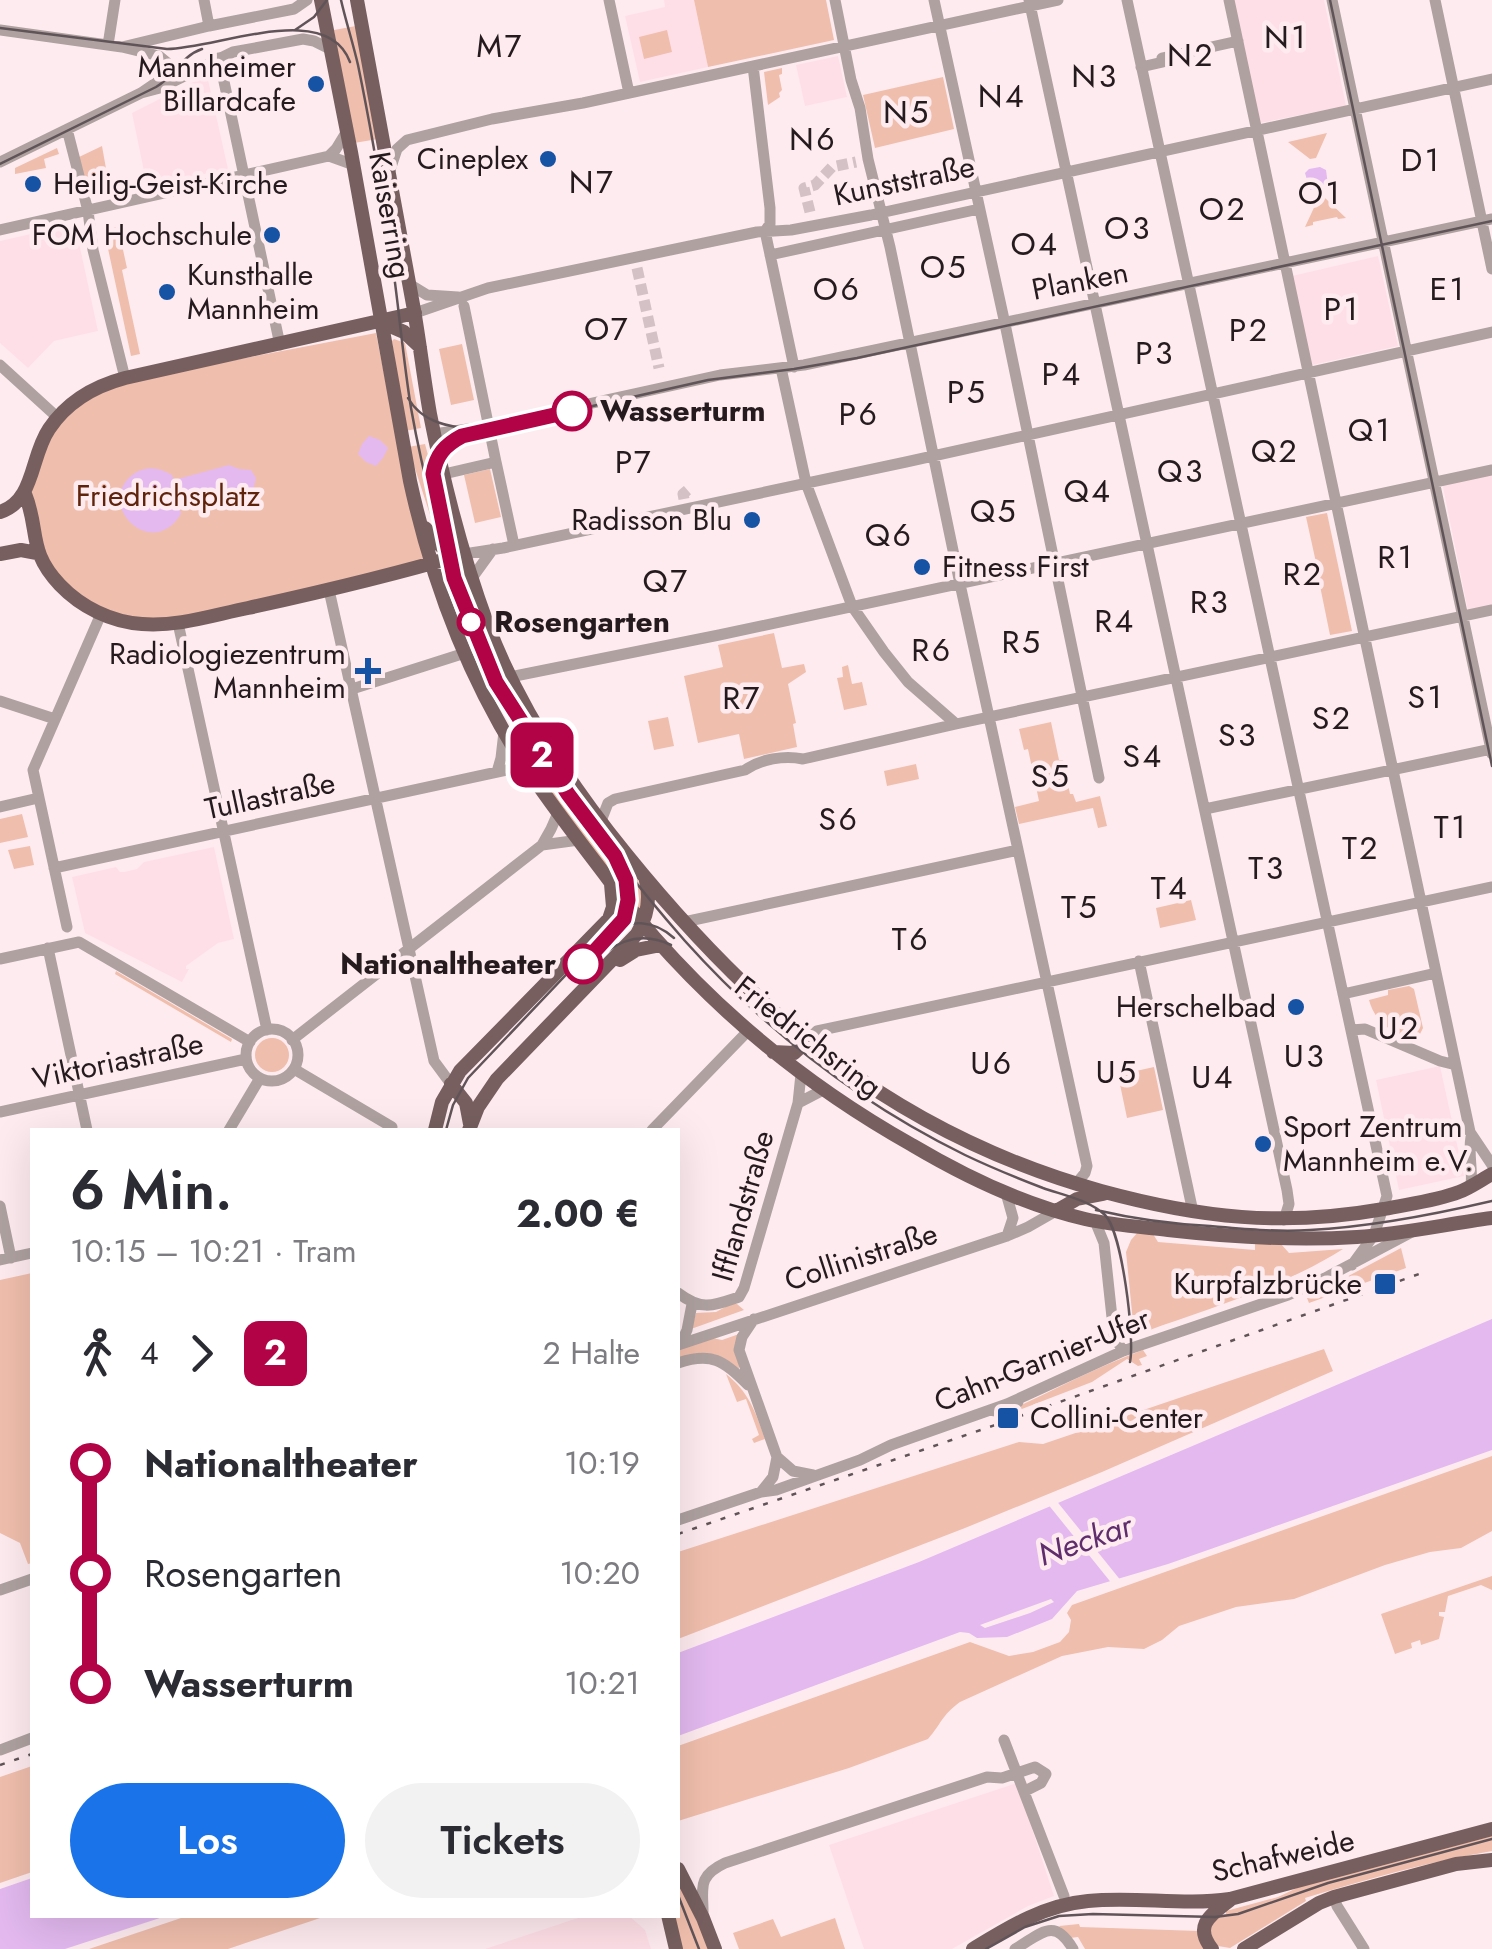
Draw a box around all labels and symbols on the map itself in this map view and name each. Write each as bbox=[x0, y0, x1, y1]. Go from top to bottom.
district label: N1 bbox=[1264, 14, 1308, 60]
district label: M7 bbox=[476, 23, 524, 69]
district label: N2 bbox=[1167, 32, 1215, 78]
place label: Mannheimer Billardcafe bbox=[138, 45, 297, 122]
district label: N3 bbox=[1071, 53, 1119, 99]
marker: Mannheimer Billardcafe bbox=[305, 73, 327, 95]
district label: N4 bbox=[978, 73, 1026, 119]
district label: N5 bbox=[883, 89, 931, 135]
district label: N6 bbox=[789, 116, 837, 162]
place label: Cineplex bbox=[417, 137, 528, 180]
district label: D1 bbox=[1400, 137, 1442, 183]
street label: Kunststraße bbox=[829, 145, 978, 216]
street label: Kaiserring bbox=[358, 148, 423, 282]
marker: Cineplex bbox=[537, 148, 559, 170]
district label: N7 bbox=[569, 159, 615, 205]
place label: Heilig-Geist-Kirche bbox=[53, 162, 288, 205]
district label: O1 bbox=[1298, 170, 1342, 216]
marker: Heilig-Geist-Kirche bbox=[22, 173, 44, 195]
district label: O2 bbox=[1199, 186, 1247, 232]
district label: O3 bbox=[1104, 205, 1152, 251]
place label: FOM Hochschule bbox=[32, 213, 252, 256]
district label: O4 bbox=[1011, 221, 1059, 267]
marker: FOM Hochschule bbox=[261, 224, 283, 246]
district label: O5 bbox=[920, 244, 968, 290]
street label: Planken bbox=[1028, 250, 1132, 311]
place label: Kunsthalle Mannheim bbox=[187, 253, 320, 330]
district label: O6 bbox=[813, 266, 861, 312]
district label: E1 bbox=[1429, 266, 1467, 312]
marker: Kunsthalle Mannheim bbox=[156, 281, 178, 303]
district label: P1 bbox=[1324, 286, 1360, 332]
district label: O7 bbox=[584, 306, 630, 352]
district label: P2 bbox=[1229, 307, 1269, 353]
district label: P3 bbox=[1135, 330, 1175, 376]
district label: P4 bbox=[1041, 351, 1083, 397]
district label: P5 bbox=[947, 369, 987, 415]
place label: Wasserturm bbox=[600, 389, 766, 432]
district label: P6 bbox=[839, 391, 879, 437]
marker: Wasserturm bbox=[553, 392, 591, 430]
district label: Q1 bbox=[1348, 407, 1392, 453]
district label: Q2 bbox=[1251, 428, 1299, 474]
district label: P7 bbox=[615, 439, 653, 485]
district label: Q3 bbox=[1157, 448, 1205, 494]
district label: Q4 bbox=[1064, 468, 1112, 514]
park label: Friedrichsplatz bbox=[76, 474, 261, 517]
district label: Q5 bbox=[970, 488, 1018, 534]
place label: Radisson Blu bbox=[571, 498, 732, 541]
marker: Radisson Blu bbox=[741, 509, 763, 531]
district label: Q6 bbox=[865, 512, 913, 558]
district label: R1 bbox=[1377, 534, 1415, 580]
place label: Fitness First bbox=[942, 545, 1090, 588]
district label: R2 bbox=[1282, 551, 1324, 597]
marker: Fitness First bbox=[911, 556, 933, 578]
district label: Q7 bbox=[642, 558, 690, 604]
district label: R3 bbox=[1190, 579, 1230, 625]
district label: R4 bbox=[1094, 598, 1136, 644]
place label: Rosengarten bbox=[494, 600, 670, 643]
marker: Rosengarten bbox=[458, 609, 484, 635]
district label: R5 bbox=[1002, 619, 1042, 665]
district label: R6 bbox=[911, 627, 953, 673]
place label: Radiologiezentrum Mannheim bbox=[109, 632, 346, 709]
marker: Radiologiezentrum Mannheim bbox=[355, 658, 381, 684]
district label: S1 bbox=[1408, 674, 1444, 720]
district label: R7 bbox=[722, 675, 762, 721]
district label: S2 bbox=[1312, 695, 1352, 741]
district label: S3 bbox=[1218, 712, 1258, 758]
line badge: 2 bbox=[510, 722, 574, 788]
district label: S4 bbox=[1122, 733, 1164, 779]
district label: S5 bbox=[1031, 753, 1071, 799]
street label: Tullastraße bbox=[201, 761, 339, 830]
district label: S6 bbox=[819, 796, 859, 842]
district label: T1 bbox=[1434, 804, 1468, 850]
district label: T2 bbox=[1342, 825, 1380, 871]
district label: T3 bbox=[1248, 845, 1286, 891]
district label: T4 bbox=[1151, 865, 1189, 911]
district label: T5 bbox=[1061, 884, 1099, 930]
district label: T6 bbox=[892, 916, 930, 962]
place label: Nationaltheater bbox=[340, 942, 557, 985]
marker: Nationaltheater bbox=[564, 945, 602, 983]
street label: Friedrichsring bbox=[726, 965, 891, 1108]
place label: Herschelbad bbox=[1116, 985, 1276, 1028]
marker: Herschelbad bbox=[1285, 996, 1307, 1018]
district label: U2 bbox=[1377, 1005, 1421, 1051]
street label: Viktoriastraße bbox=[29, 1021, 207, 1100]
district label: U3 bbox=[1284, 1033, 1326, 1079]
district label: U6 bbox=[970, 1040, 1014, 1086]
district label: U5 bbox=[1095, 1049, 1139, 1095]
district label: U4 bbox=[1191, 1054, 1235, 1100]
place label: Sport Zentrum Mannheim e.V. bbox=[1283, 1105, 1473, 1182]
street label: Ifflandstraße bbox=[700, 1125, 785, 1286]
marker: Sport Zentrum Mannheim e.V. bbox=[1252, 1133, 1274, 1155]
street label: Collinistraße bbox=[779, 1212, 943, 1301]
place label: Kurpfalzbrücke bbox=[1173, 1262, 1362, 1305]
marker: Kurpfalzbrücke bbox=[1372, 1271, 1398, 1297]
street label: Cahn-Garnier-Ufer bbox=[927, 1296, 1157, 1422]
place label: Collini-Center bbox=[1030, 1396, 1204, 1439]
marker: Collini-Center bbox=[995, 1405, 1021, 1431]
water label: Neckar bbox=[1032, 1502, 1141, 1578]
street label: Schafweide bbox=[1207, 1818, 1359, 1893]

